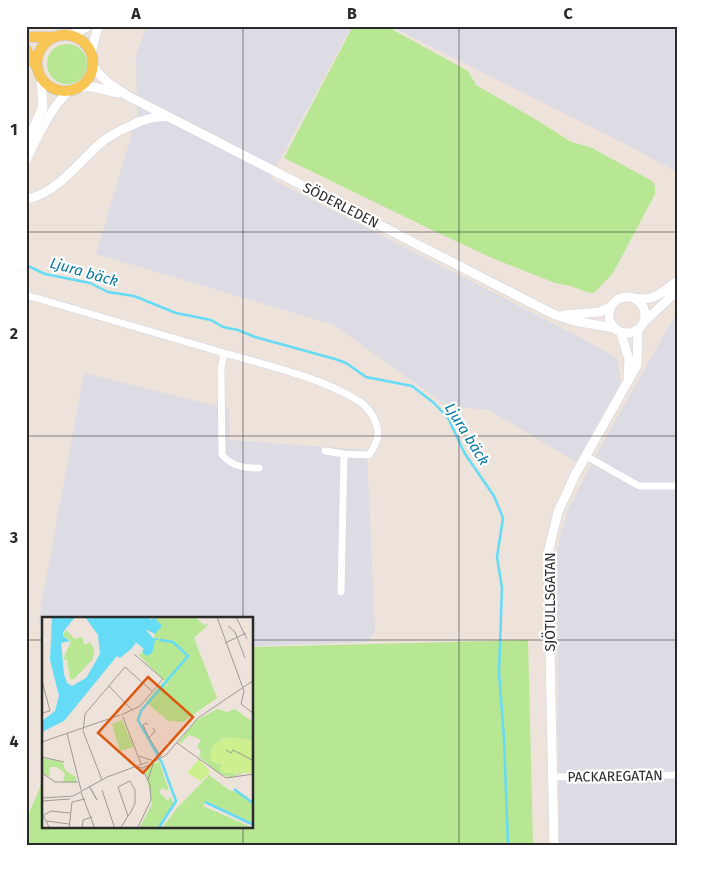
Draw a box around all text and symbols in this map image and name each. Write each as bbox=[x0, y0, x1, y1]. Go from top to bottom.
text: A bbox=[130, 4, 141, 23]
text: B bbox=[347, 4, 357, 23]
text: C bbox=[563, 4, 573, 23]
text: 1 bbox=[10, 120, 18, 139]
street label: SÖDERLEDEN bbox=[300, 178, 382, 232]
water label: Ljura bäck bbox=[48, 254, 120, 290]
text: 2 bbox=[10, 324, 18, 343]
water label: Ljura bäck bbox=[441, 399, 493, 469]
text: 3 bbox=[9, 528, 18, 547]
street label: SJÖTULLSGATAN bbox=[541, 552, 559, 652]
inset map bbox=[42, 617, 254, 828]
text: 4 bbox=[9, 732, 19, 751]
street label: PACKAREGATAN bbox=[567, 767, 663, 786]

